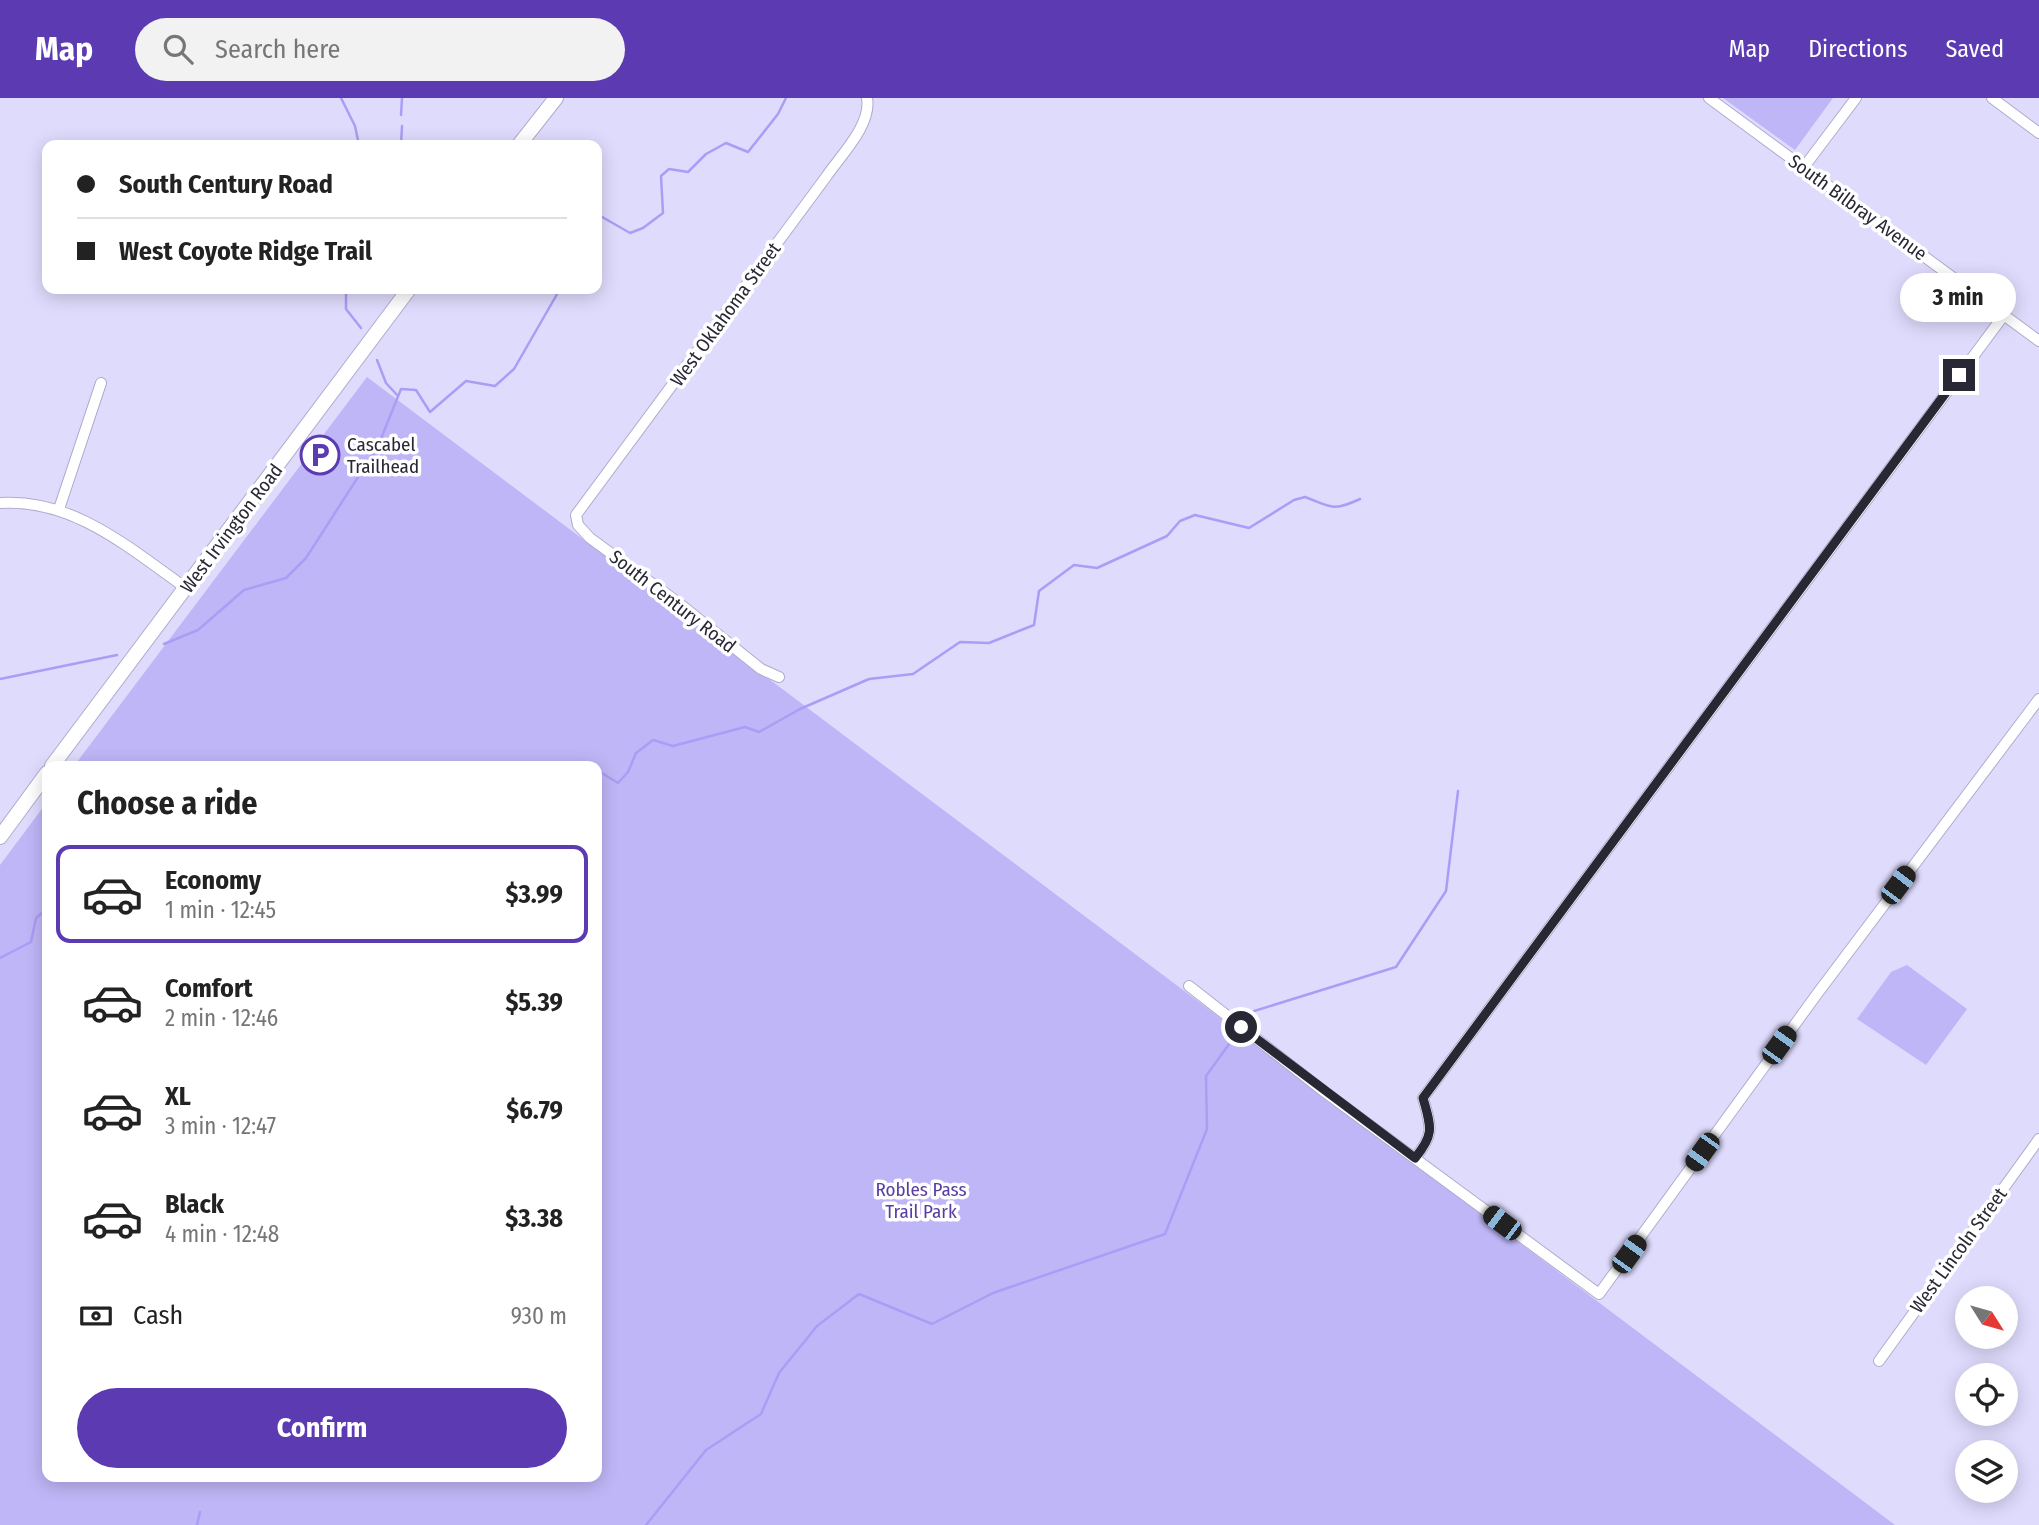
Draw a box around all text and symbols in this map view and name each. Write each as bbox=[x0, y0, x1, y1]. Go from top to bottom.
search box bbox=[135, 18, 625, 81]
text: Map bbox=[35, 29, 93, 69]
icon: search bbox=[159, 30, 197, 68]
text: Search here bbox=[215, 34, 340, 65]
text: Map bbox=[1729, 35, 1770, 63]
text: Directions bbox=[1808, 35, 1907, 63]
text: Saved bbox=[1945, 35, 2004, 63]
street label: South Bilbray Avenue bbox=[1784, 149, 1931, 265]
text: South Century Road bbox=[119, 169, 333, 200]
text: West Coyote Ridge Trail bbox=[119, 236, 372, 267]
street label: West Oklahoma Street bbox=[665, 237, 786, 391]
callout: 3 min bbox=[1901, 274, 2017, 322]
text: 3 min bbox=[1932, 283, 1984, 311]
route end bbox=[1943, 359, 1975, 391]
place label: Cascabel Trailhead bbox=[347, 433, 419, 478]
parking icon: Cascabel Trailhead bbox=[299, 434, 341, 476]
street label: West Irvington Road bbox=[175, 459, 287, 597]
street label: South Century Road bbox=[605, 545, 740, 658]
text: Choose a ride bbox=[77, 784, 258, 822]
car bbox=[1877, 862, 1920, 908]
icon: car bbox=[81, 863, 144, 926]
text: Economy bbox=[165, 865, 261, 896]
text: $3.99 bbox=[505, 879, 563, 910]
text: 1 min · 12:45 bbox=[165, 896, 276, 924]
icon: car bbox=[81, 971, 144, 1034]
text: Comfort bbox=[165, 973, 253, 1004]
text: $5.39 bbox=[505, 987, 563, 1018]
text: 2 min · 12:46 bbox=[165, 1004, 278, 1032]
route start bbox=[1225, 1011, 1257, 1043]
car bbox=[1759, 1022, 1800, 1068]
icon: car bbox=[81, 1079, 144, 1142]
text: XL bbox=[165, 1081, 191, 1112]
text: $6.79 bbox=[506, 1095, 563, 1126]
text: 3 min · 12:47 bbox=[165, 1112, 276, 1140]
car bbox=[1682, 1129, 1723, 1175]
park label: Robles Pass Trail Park bbox=[875, 1178, 967, 1223]
street label: West Lincoln Street bbox=[1905, 1182, 2012, 1317]
icon: car bbox=[81, 1187, 144, 1250]
text: Black bbox=[165, 1189, 224, 1220]
car bbox=[1479, 1202, 1526, 1244]
text: $3.38 bbox=[505, 1203, 563, 1234]
text: 4 min · 12:48 bbox=[165, 1220, 279, 1248]
car bbox=[1609, 1231, 1650, 1277]
north arrow bbox=[1955, 1286, 2018, 1349]
map controls bbox=[1955, 1286, 2018, 1503]
icon: cash bbox=[77, 1297, 115, 1335]
text: Cash bbox=[133, 1300, 183, 1331]
text: 930 m bbox=[511, 1302, 567, 1330]
button: locate bbox=[1955, 1363, 2018, 1426]
button: Confirm bbox=[77, 1388, 567, 1468]
button: layers bbox=[1955, 1440, 2018, 1503]

